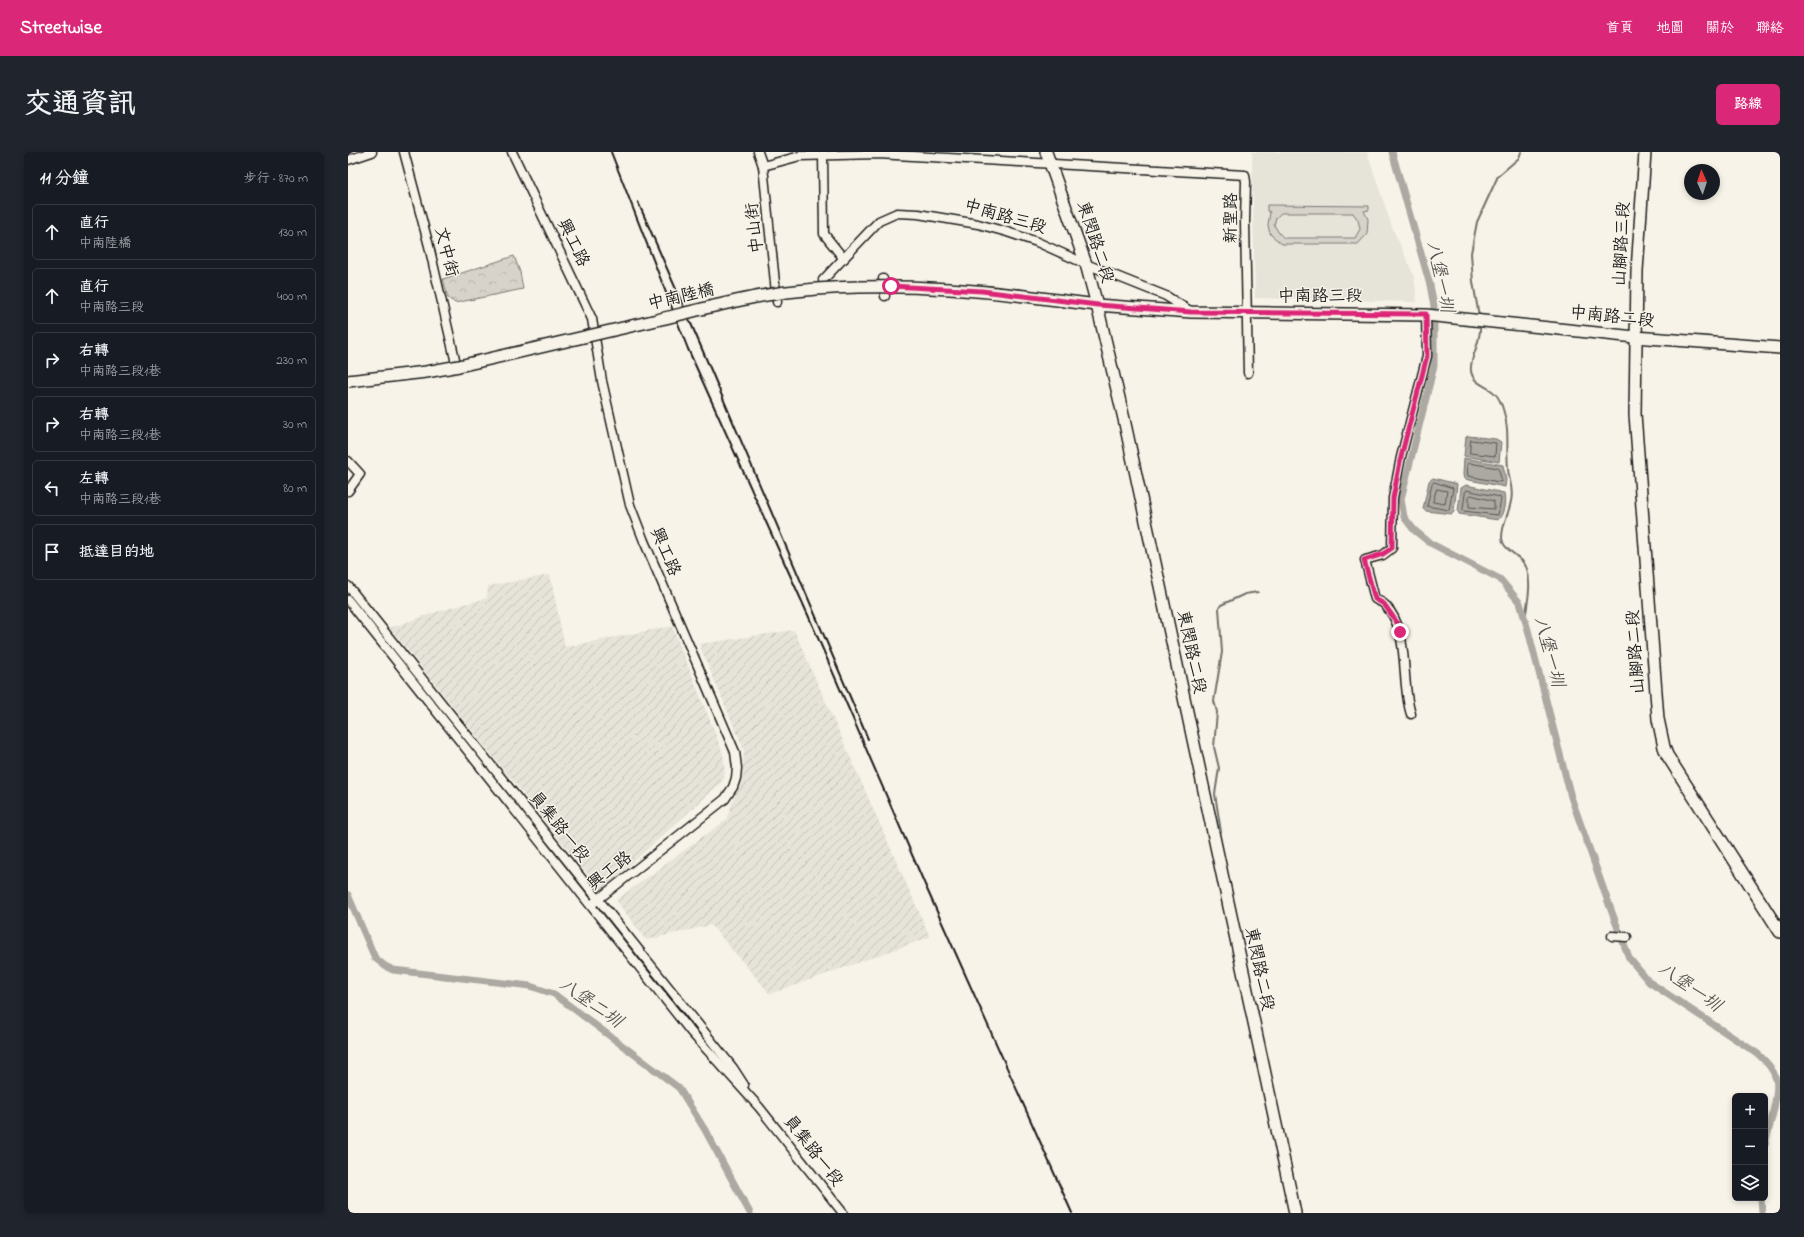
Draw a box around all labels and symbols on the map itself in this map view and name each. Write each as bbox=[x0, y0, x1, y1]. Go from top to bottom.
north arrow bbox=[1684, 164, 1720, 200]
street label: 中南路三段 bbox=[961, 193, 1049, 241]
street label: 新聖路 bbox=[1219, 193, 1244, 244]
street label: 東閔路二段 bbox=[1070, 198, 1120, 286]
street label: 中山街 bbox=[740, 201, 770, 255]
street label: 山腳路三段 bbox=[1607, 201, 1637, 287]
street label: 興工路 bbox=[551, 215, 595, 271]
street label: 文中街 bbox=[428, 224, 464, 280]
water label: 八堡一圳 bbox=[1419, 239, 1460, 317]
street label: 中南陸橋 bbox=[645, 277, 717, 317]
route start bbox=[882, 277, 900, 295]
street label: 中南路三段 bbox=[1278, 284, 1363, 309]
street label: 中南路二段 bbox=[1568, 300, 1656, 334]
street label: 興工路 bbox=[644, 524, 686, 580]
street label: 東閔路二段 bbox=[1170, 608, 1212, 696]
street label: 山腳路二段 bbox=[1621, 609, 1651, 695]
water label: 八堡一圳 bbox=[1526, 614, 1570, 692]
route end bbox=[1391, 623, 1409, 641]
street label: 員集路一段 bbox=[523, 786, 595, 868]
street label: 興工路 bbox=[582, 845, 638, 897]
street label: 東閔路二段 bbox=[1238, 925, 1280, 1013]
water label: 八堡一圳 bbox=[1652, 957, 1728, 1020]
water label: 八堡二圳 bbox=[553, 973, 629, 1036]
street label: 員集路一段 bbox=[777, 1110, 849, 1192]

